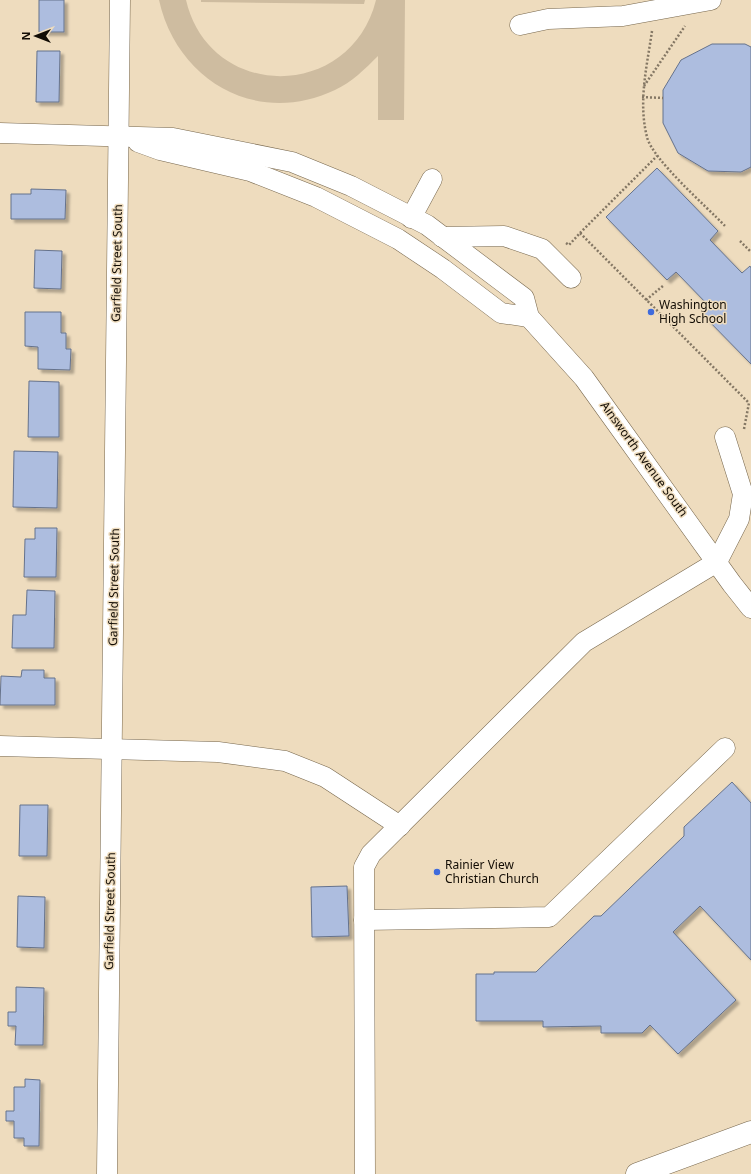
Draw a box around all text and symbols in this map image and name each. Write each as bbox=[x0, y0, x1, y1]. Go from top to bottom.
north arrow bbox=[16, 16, 56, 56]
text: N bbox=[18, 32, 33, 40]
street label: Garfield Street South bbox=[107, 204, 126, 322]
place label: Washington High School bbox=[659, 296, 727, 327]
marker: Washington High School bbox=[646, 307, 656, 317]
street label: Ainsworth Avenue South bbox=[597, 398, 692, 520]
street label: Garfield Street South bbox=[104, 528, 123, 646]
street label: Garfield Street South bbox=[100, 852, 119, 970]
place label: Rainier View Christian Church bbox=[445, 856, 539, 887]
marker: Rainier View Christian Church bbox=[432, 867, 442, 877]

